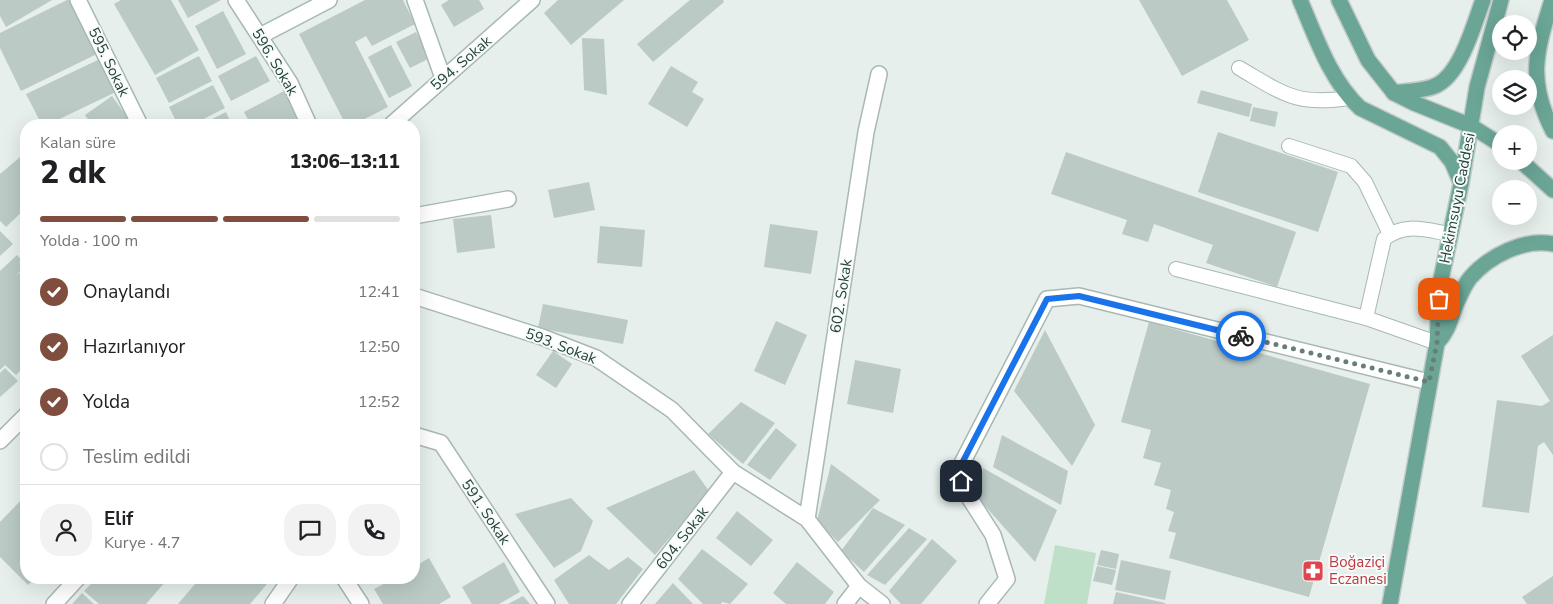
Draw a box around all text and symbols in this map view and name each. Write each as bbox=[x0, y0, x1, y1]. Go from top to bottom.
map controls bbox=[1492, 15, 1537, 225]
button: locate bbox=[1492, 15, 1537, 60]
street label: 595. Sokak bbox=[84, 24, 135, 100]
street label: 596. Sokak bbox=[247, 25, 303, 100]
street label: 594. Sokak bbox=[426, 31, 496, 95]
button: layers bbox=[1492, 70, 1537, 115]
button: + bbox=[1492, 125, 1537, 170]
street label: Hekimsuyu Caddesi bbox=[1435, 131, 1479, 265]
text: Kalan süre bbox=[40, 132, 116, 154]
text: 13:06–13:11 bbox=[289, 149, 400, 175]
text: 2 dk bbox=[40, 151, 105, 194]
button: − bbox=[1492, 180, 1537, 225]
text: Yolda · 100 m bbox=[40, 230, 138, 252]
street label: 602. Sokak bbox=[825, 257, 857, 334]
icon: check bbox=[40, 278, 68, 306]
pin bbox=[1418, 278, 1460, 320]
text: Onaylandı bbox=[83, 279, 170, 305]
text: 12:41 bbox=[358, 281, 400, 303]
icon: bag bbox=[1425, 285, 1453, 313]
courier bbox=[1216, 311, 1266, 361]
icon: bike bbox=[1227, 322, 1255, 350]
street label: 593. Sokak bbox=[523, 323, 600, 369]
icon: check bbox=[40, 333, 68, 361]
text: Hazırlanıyor bbox=[83, 334, 185, 360]
text: 12:50 bbox=[358, 336, 400, 358]
icon: check bbox=[40, 388, 68, 416]
text: Yolda bbox=[83, 389, 130, 415]
text: 12:52 bbox=[358, 391, 400, 413]
text: Teslim edildi bbox=[83, 444, 190, 470]
pin bbox=[940, 460, 982, 502]
icon: home bbox=[947, 467, 975, 495]
street label: 591. Sokak bbox=[457, 475, 515, 549]
street label: 604. Sokak bbox=[651, 502, 713, 574]
button: person bbox=[40, 504, 92, 556]
button: chat bbox=[284, 504, 336, 556]
button: phone bbox=[348, 504, 400, 556]
text: Elif bbox=[104, 506, 133, 532]
text: Kurye · 4.7 bbox=[104, 532, 180, 554]
place label: Boğaziçi Eczanesi bbox=[1329, 552, 1387, 589]
pharmacy icon: Boğaziçi Eczanesi bbox=[1301, 559, 1325, 583]

